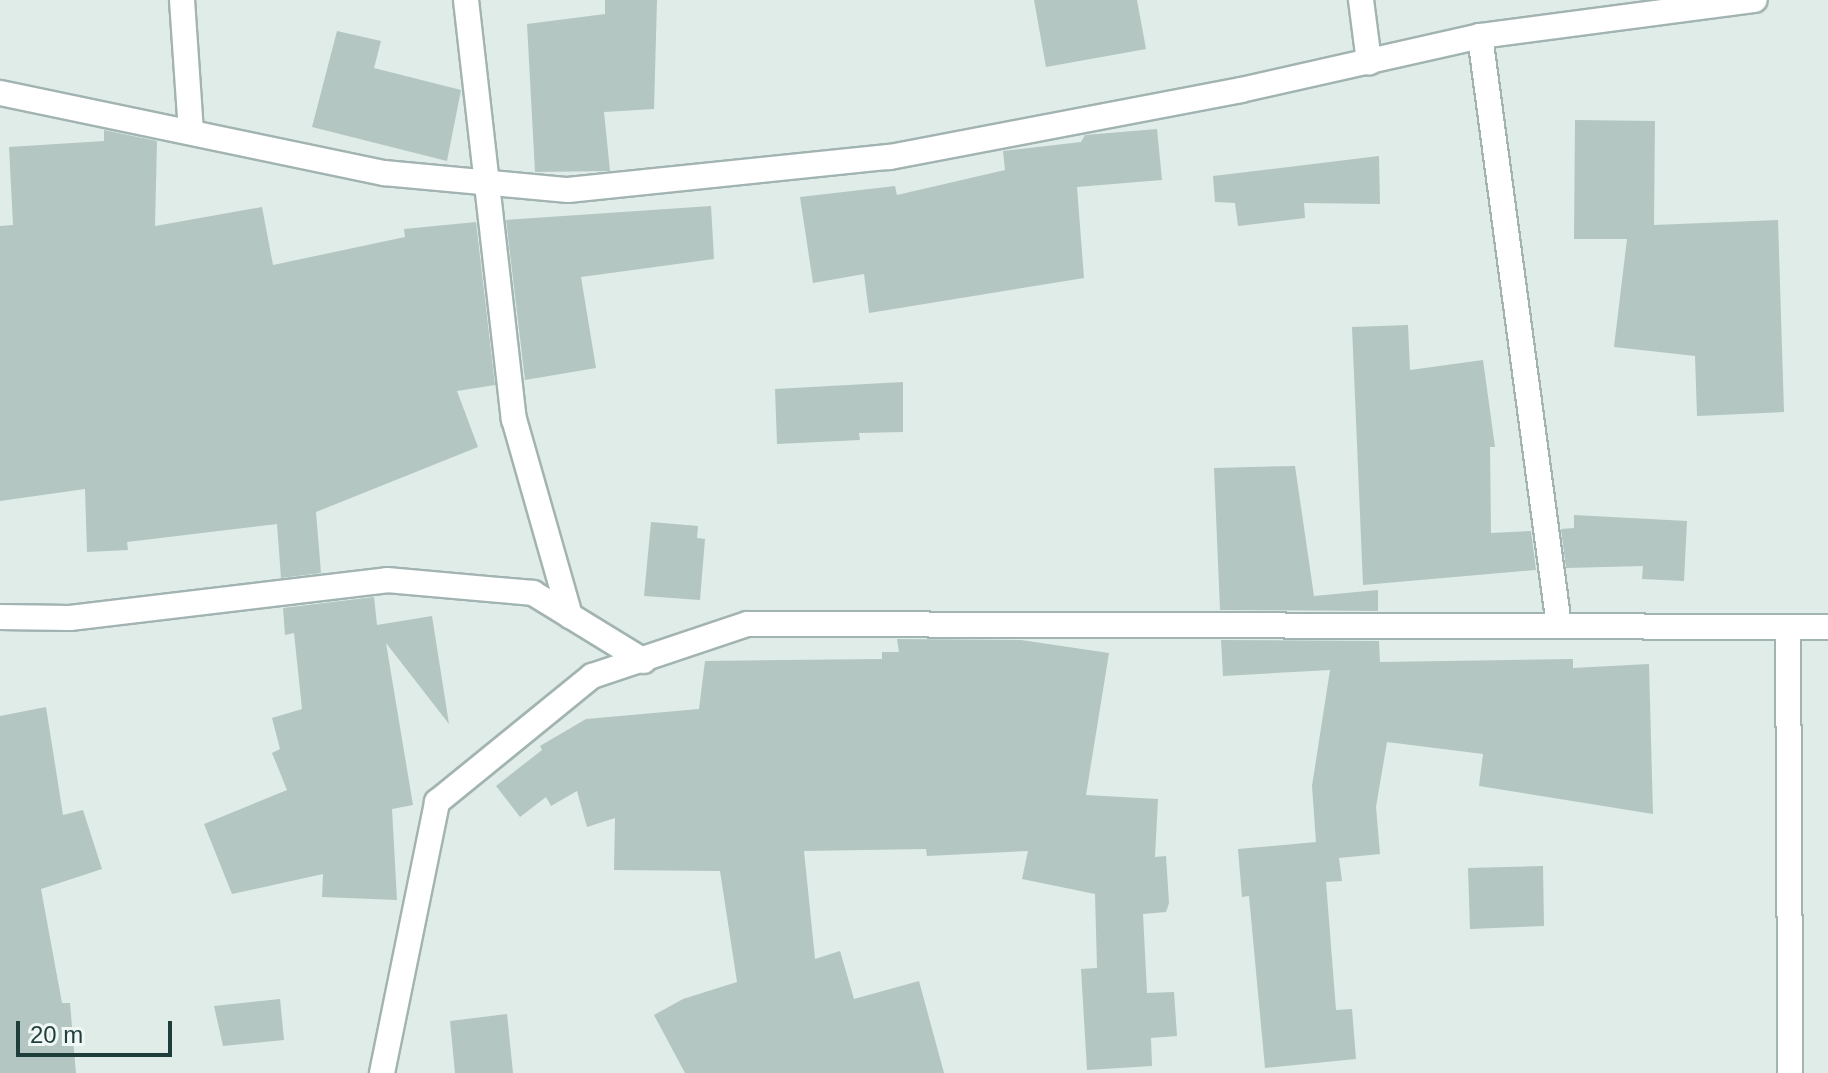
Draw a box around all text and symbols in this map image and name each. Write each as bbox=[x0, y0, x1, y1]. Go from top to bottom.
scale bar bbox=[20, 1005, 176, 1055]
text: 20 m bbox=[30, 1021, 83, 1048]

